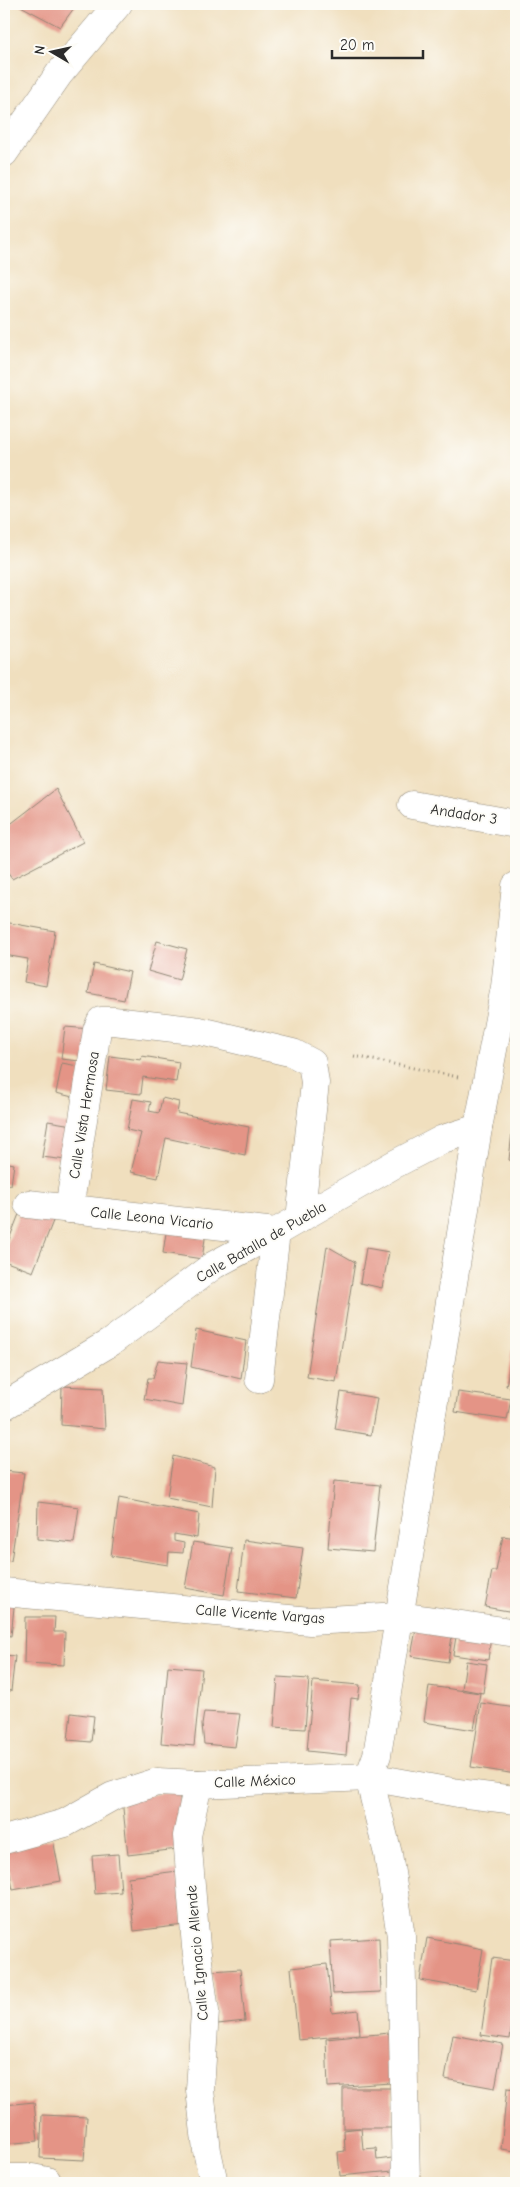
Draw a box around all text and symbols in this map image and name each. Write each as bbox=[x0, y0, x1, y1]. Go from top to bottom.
north arrow bbox=[28, 28, 78, 78]
scale bar bbox=[332, 28, 424, 60]
text: 20 m bbox=[340, 36, 374, 54]
text: N bbox=[31, 44, 49, 56]
street label: Andador 3 bbox=[429, 800, 499, 828]
street label: Calle Vista Hermosa bbox=[65, 1050, 103, 1180]
street label: Calle Batalla de Puebla bbox=[193, 1197, 329, 1287]
street label: Calle Leona Vicario bbox=[90, 1203, 214, 1233]
street label: Calle Vicente Vargas bbox=[195, 1601, 325, 1627]
street label: Calle México bbox=[214, 1771, 296, 1791]
street label: Calle Ignacio Allende bbox=[182, 1884, 212, 2022]

